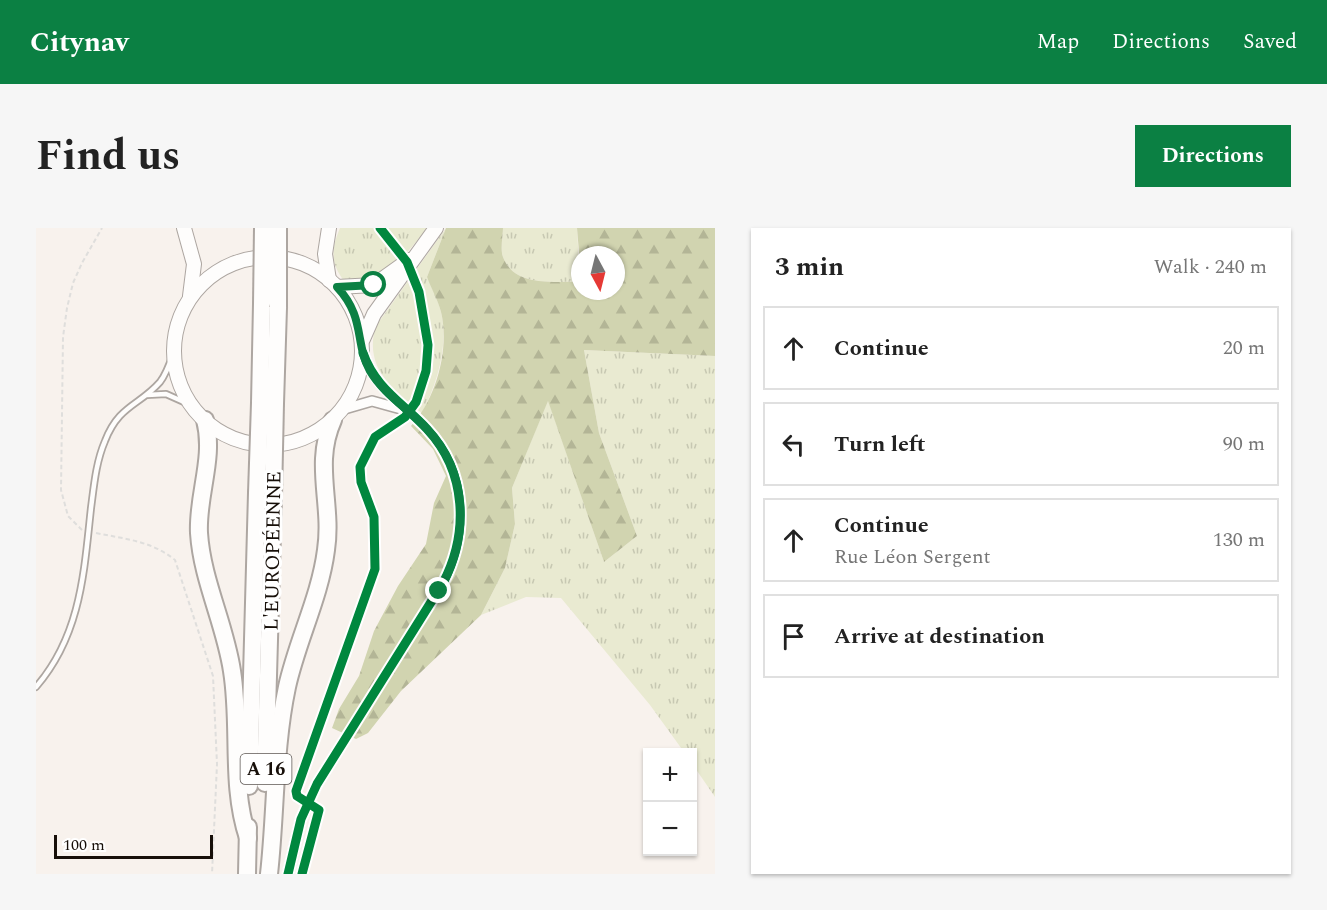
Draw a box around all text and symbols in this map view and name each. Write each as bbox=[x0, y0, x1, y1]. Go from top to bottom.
text: Citynav bbox=[30, 21, 129, 64]
text: Map bbox=[1037, 26, 1079, 58]
text: Directions bbox=[1112, 26, 1210, 58]
text: Saved bbox=[1243, 26, 1297, 58]
text: Find us bbox=[36, 125, 180, 188]
button: Directions bbox=[1135, 125, 1291, 187]
north arrow bbox=[571, 246, 625, 300]
text: 3 min bbox=[775, 247, 844, 287]
text: Walk · 240 m bbox=[1154, 252, 1267, 282]
route start bbox=[360, 271, 386, 297]
icon: ahead bbox=[777, 332, 810, 365]
text: Continue bbox=[834, 332, 929, 365]
text: 20 m bbox=[1223, 333, 1265, 363]
icon: left bbox=[777, 428, 810, 461]
text: Turn left bbox=[834, 428, 926, 461]
text: 90 m bbox=[1223, 429, 1265, 459]
street label: L'EUROPÉENNE bbox=[257, 471, 289, 631]
text: Continue bbox=[834, 509, 929, 542]
icon: ahead bbox=[777, 524, 810, 557]
text: 130 m bbox=[1213, 525, 1265, 555]
text: Rue Léon Sergent bbox=[834, 542, 991, 572]
route end bbox=[425, 577, 451, 603]
icon: arrive bbox=[777, 620, 810, 653]
text: Arrive at destination bbox=[834, 620, 1045, 653]
map controls bbox=[643, 748, 697, 856]
button: + bbox=[643, 748, 697, 802]
road number: A 16 bbox=[240, 754, 292, 784]
button: − bbox=[643, 802, 697, 856]
scale bar bbox=[54, 832, 213, 860]
text: 100 m bbox=[63, 833, 105, 857]

